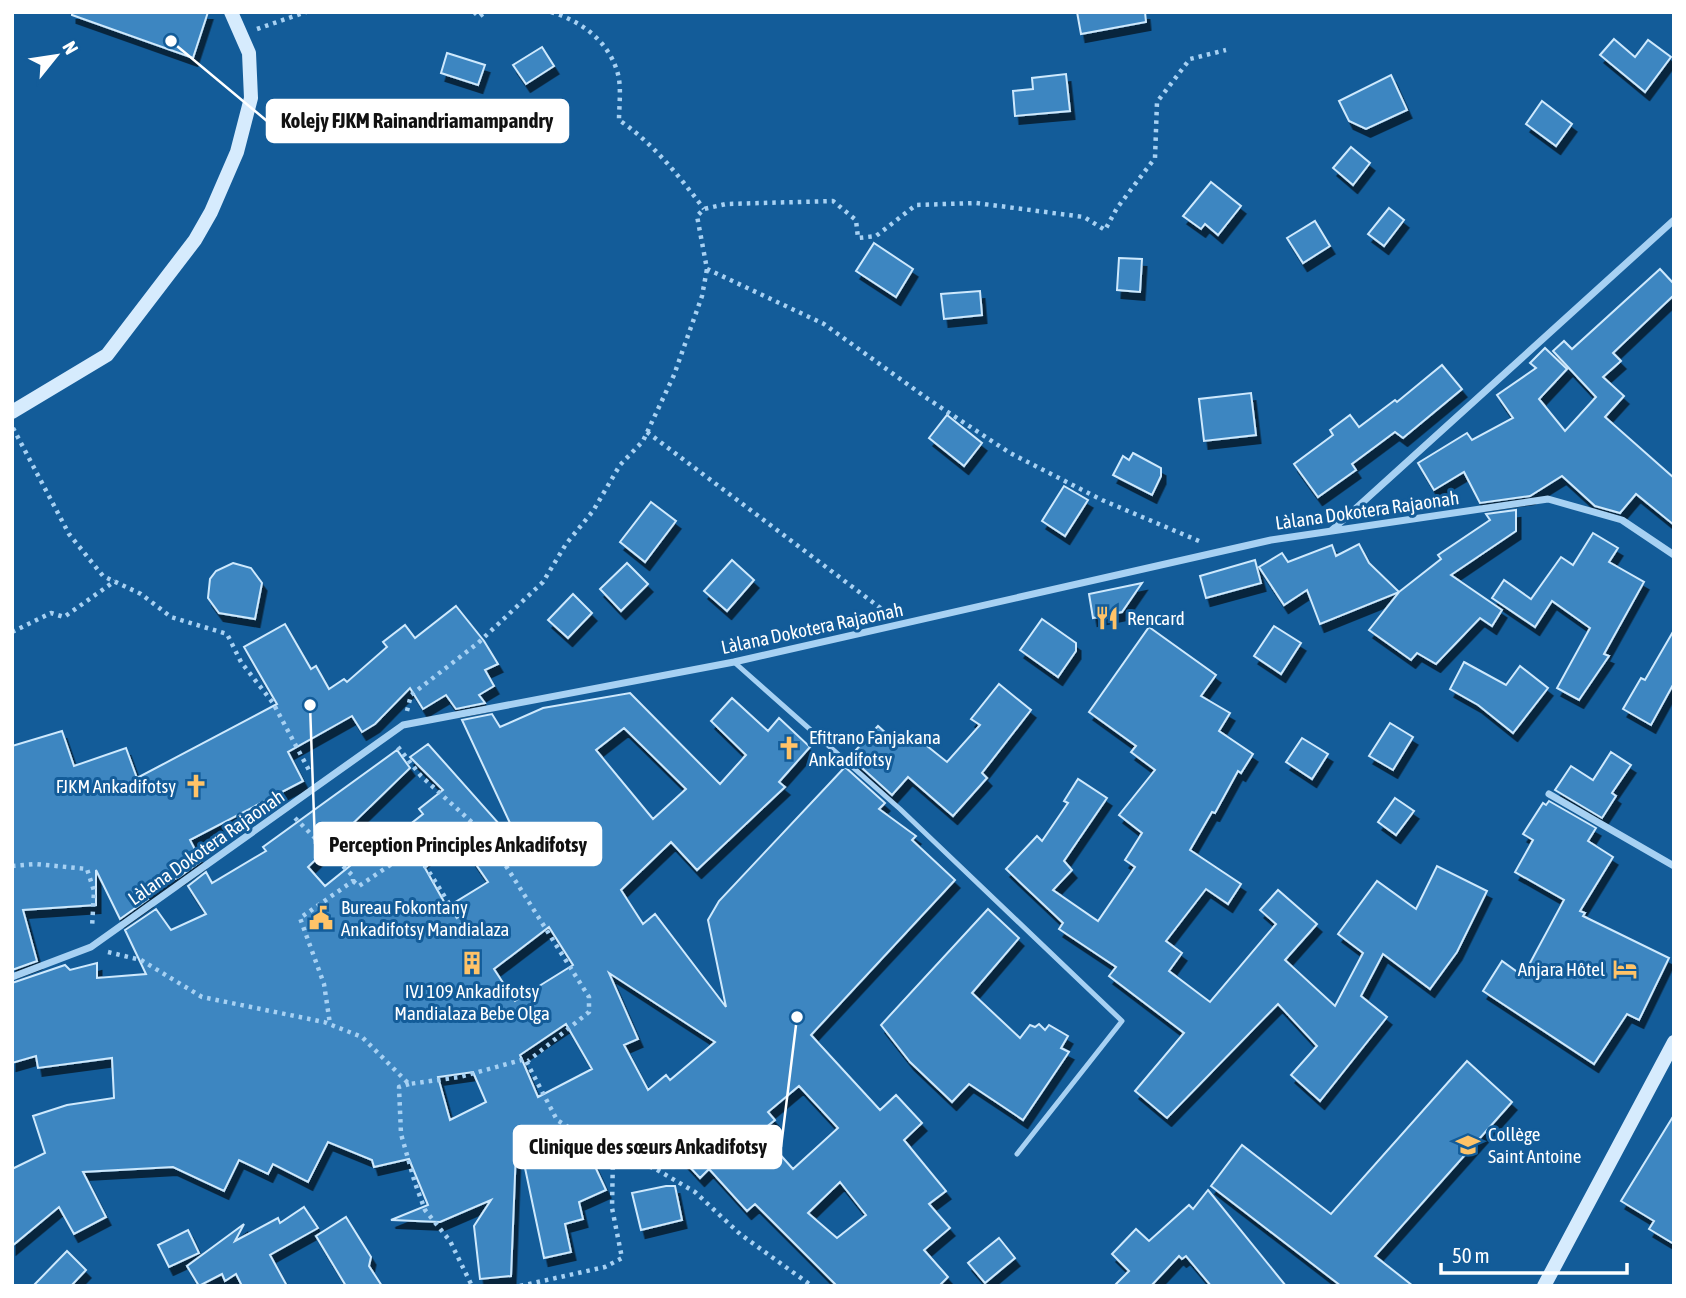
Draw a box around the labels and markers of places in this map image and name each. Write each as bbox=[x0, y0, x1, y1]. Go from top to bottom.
callout: Kolejy FJKM Rainandriamampandry bbox=[267, 100, 568, 142]
restaurant icon: Rencard bbox=[1093, 604, 1121, 632]
place label: Rencard bbox=[1127, 607, 1185, 629]
place label: Efitrano Fanjakana Ankadifotsy bbox=[809, 726, 941, 770]
church icon: Efitrano Fanjakana Ankadifotsy bbox=[775, 734, 803, 762]
church icon: FJKM Ankadifotsy bbox=[182, 772, 210, 800]
place label: FJKM Ankadifotsy bbox=[56, 775, 176, 797]
callout: Perception Principles Ankadifotsy bbox=[315, 823, 601, 865]
place label: Bureau Fokontany Ankadifotsy Mandialaza bbox=[341, 896, 509, 940]
public building icon: Bureau Fokontany Ankadifotsy Mandialaza bbox=[307, 904, 335, 932]
building icon: IVJ 109 Ankadifotsy Mandialaza Bebe Olga bbox=[458, 949, 486, 977]
hotel icon: Anjara Hôtel bbox=[1611, 955, 1639, 983]
place label: Anjara Hôtel bbox=[1518, 958, 1605, 980]
place label: IVJ 109 Ankadifotsy Mandialaza Bebe Olga bbox=[394, 980, 550, 1024]
place label: Collège Saint Antoine bbox=[1488, 1123, 1581, 1167]
callout: Clinique des sœurs Ankadifotsy bbox=[514, 1126, 781, 1168]
school or university icon: Collège Saint Antoine bbox=[1454, 1131, 1482, 1159]

